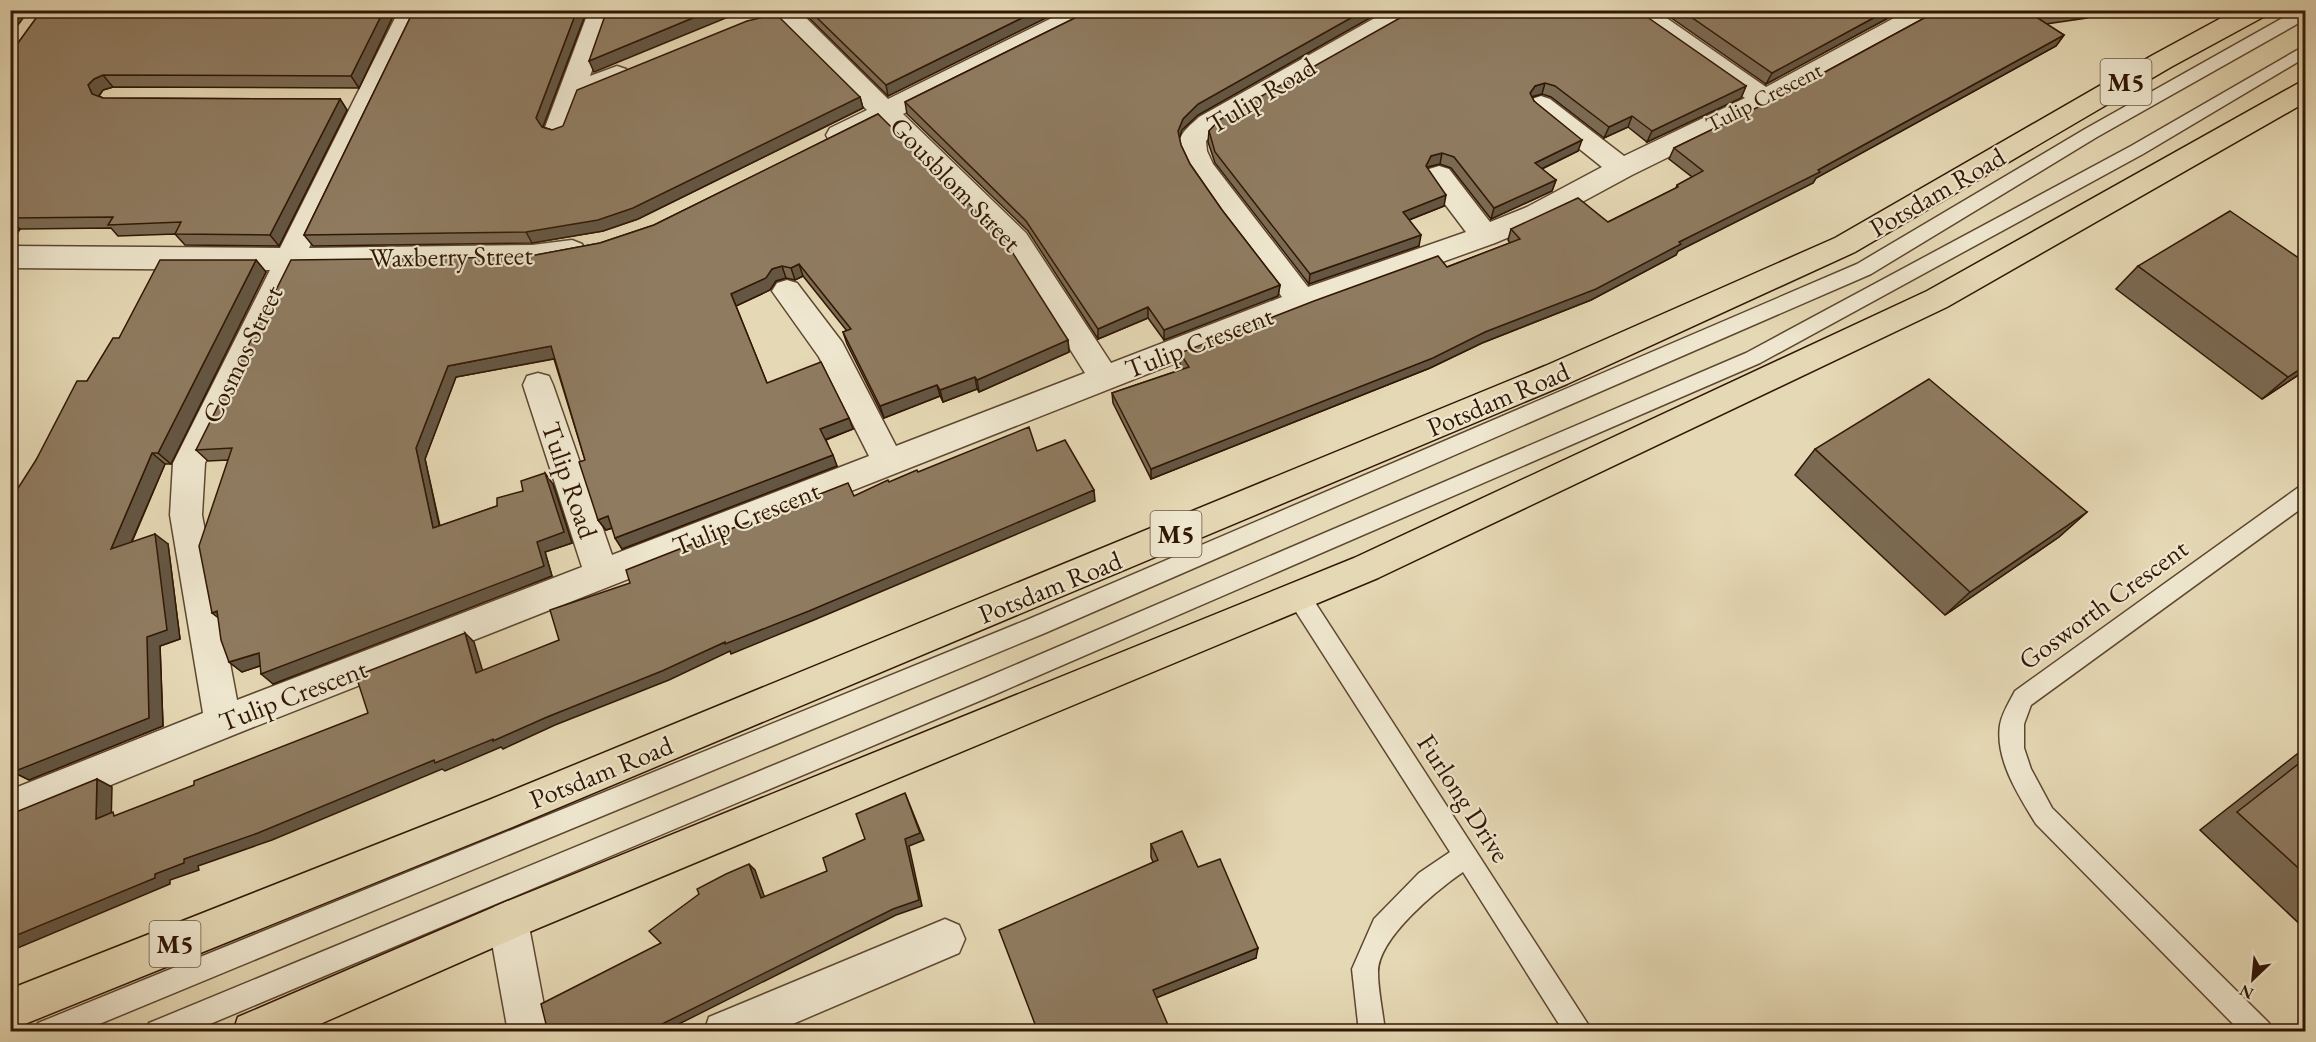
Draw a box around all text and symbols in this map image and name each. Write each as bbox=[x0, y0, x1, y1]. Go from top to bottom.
street label: Tulip Road bbox=[1200, 49, 1322, 141]
street label: Tulip Crescent bbox=[1701, 55, 1827, 139]
road number: M5 bbox=[2100, 59, 2152, 105]
street label: Gousblom Street bbox=[883, 109, 1030, 259]
street label: Potsdam Road bbox=[1863, 139, 2012, 245]
street label: Waxberry Street bbox=[369, 237, 534, 275]
street label: Cosmos Street bbox=[194, 279, 291, 429]
street label: Tulip Crescent bbox=[1120, 298, 1279, 386]
street label: Potsdam Road bbox=[1421, 353, 1575, 445]
street label: Tulip Road bbox=[534, 417, 606, 543]
street label: Tulip Crescent bbox=[667, 472, 825, 563]
road number: M5 bbox=[1150, 511, 1202, 557]
street label: Gosworth Crescent bbox=[2011, 530, 2195, 677]
street label: Potsdam Road bbox=[973, 542, 1127, 632]
street label: Tulip Crescent bbox=[214, 651, 373, 739]
street label: Potsdam Road bbox=[524, 727, 678, 817]
street label: Furlong Drive bbox=[1410, 727, 1518, 869]
road number: M5 bbox=[150, 921, 201, 967]
north arrow bbox=[2223, 949, 2283, 1009]
text: N bbox=[2236, 980, 2257, 1004]

